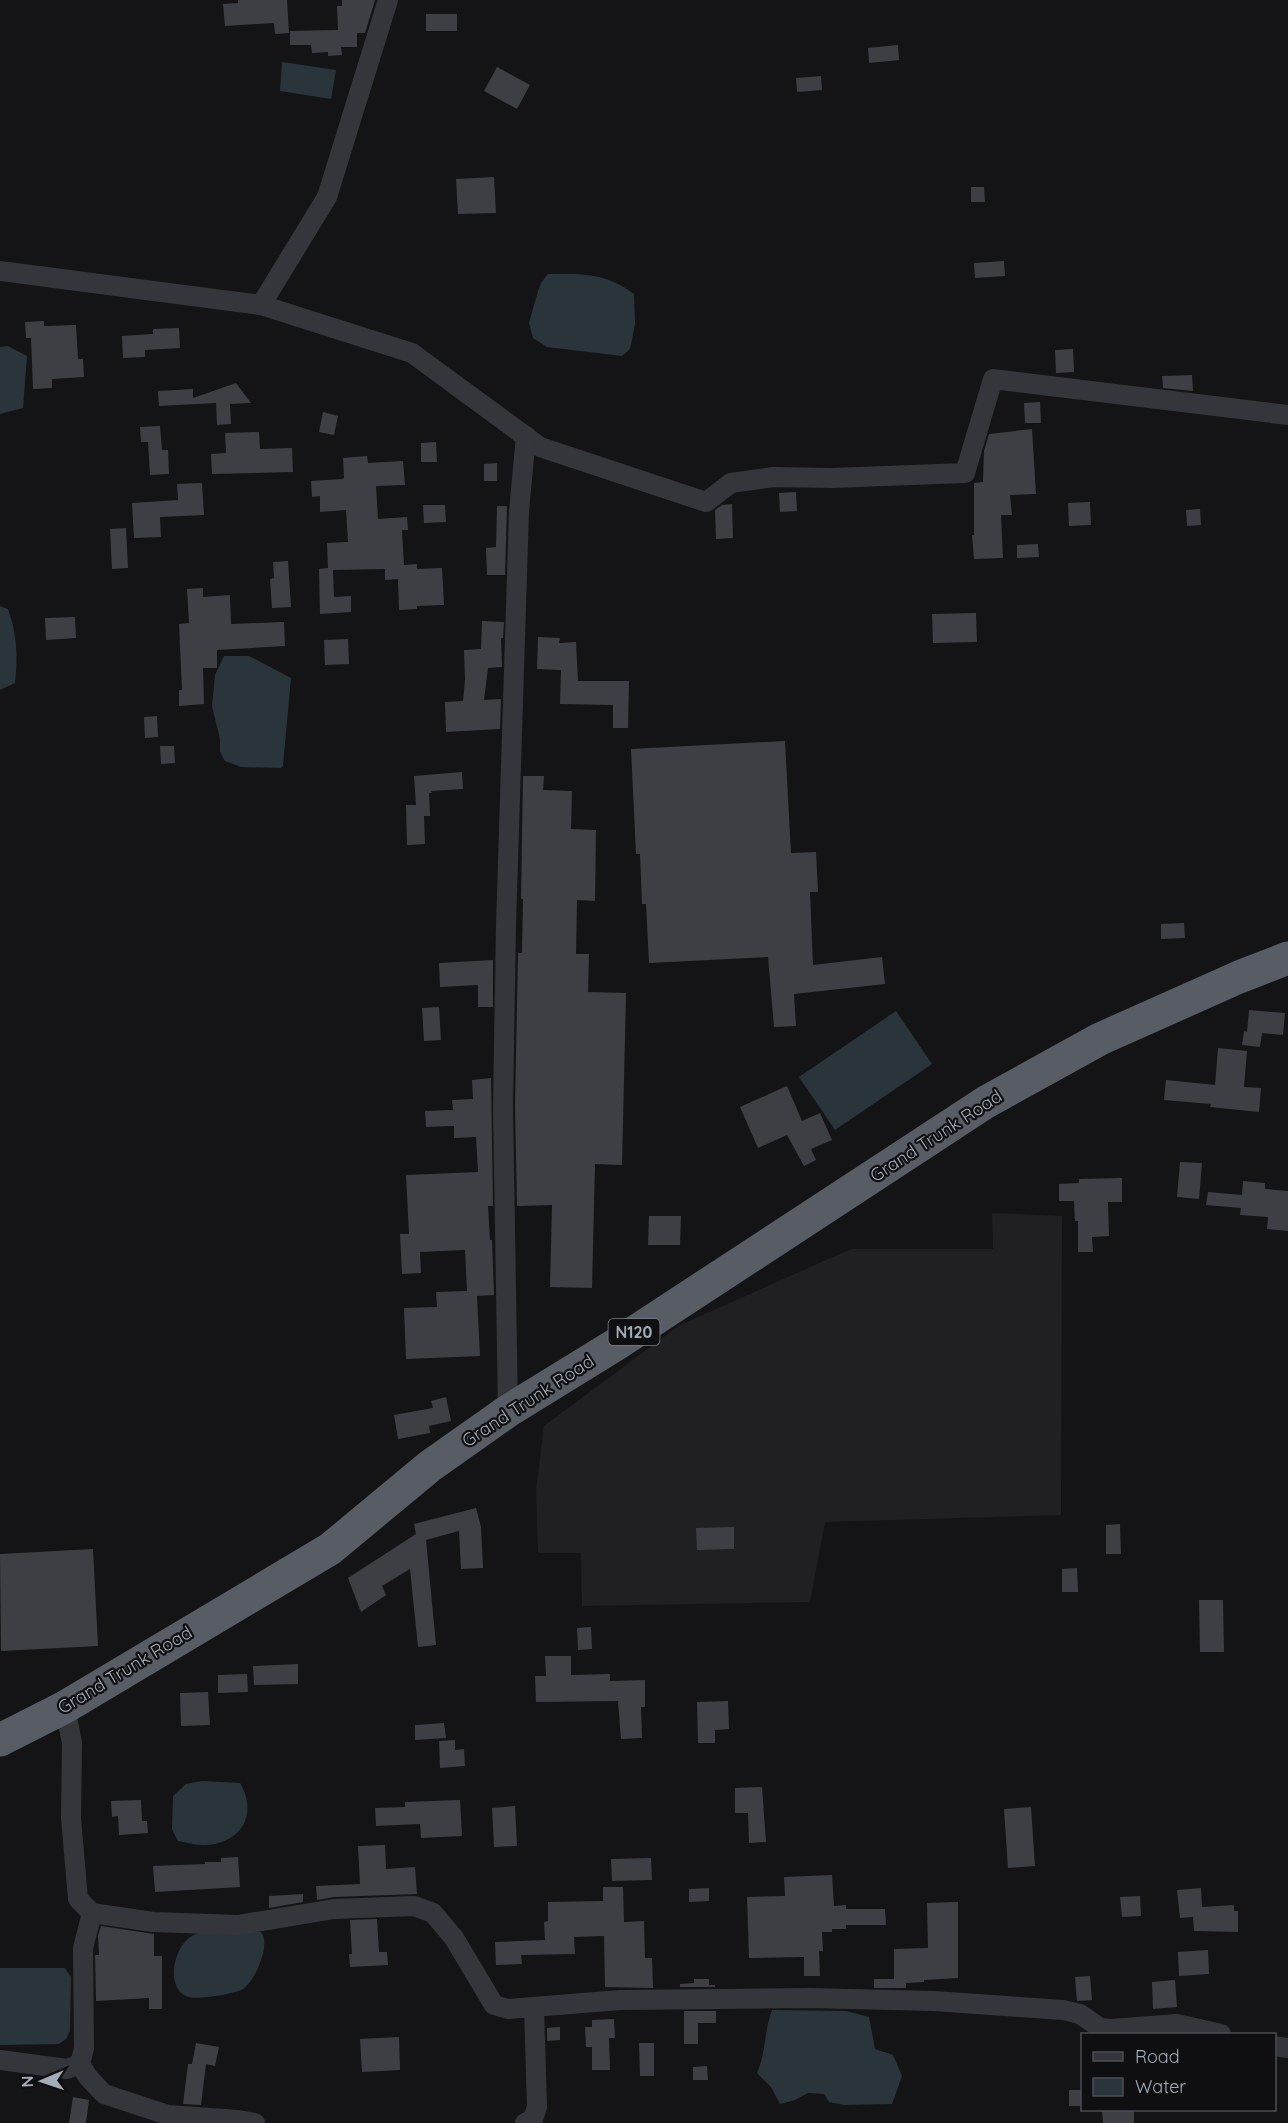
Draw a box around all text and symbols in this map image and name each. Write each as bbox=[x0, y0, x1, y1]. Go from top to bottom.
street label: Grand Trunk Road bbox=[865, 1084, 1006, 1187]
road number: N120 bbox=[608, 1319, 660, 1345]
street label: Grand Trunk Road bbox=[457, 1349, 598, 1452]
street label: Grand Trunk Road bbox=[53, 1620, 196, 1719]
legend bbox=[1081, 2033, 1276, 2111]
text: Road bbox=[1135, 2045, 1180, 2068]
north arrow bbox=[12, 2051, 72, 2111]
text: N bbox=[17, 2075, 37, 2088]
text: Water bbox=[1135, 2075, 1186, 2098]

